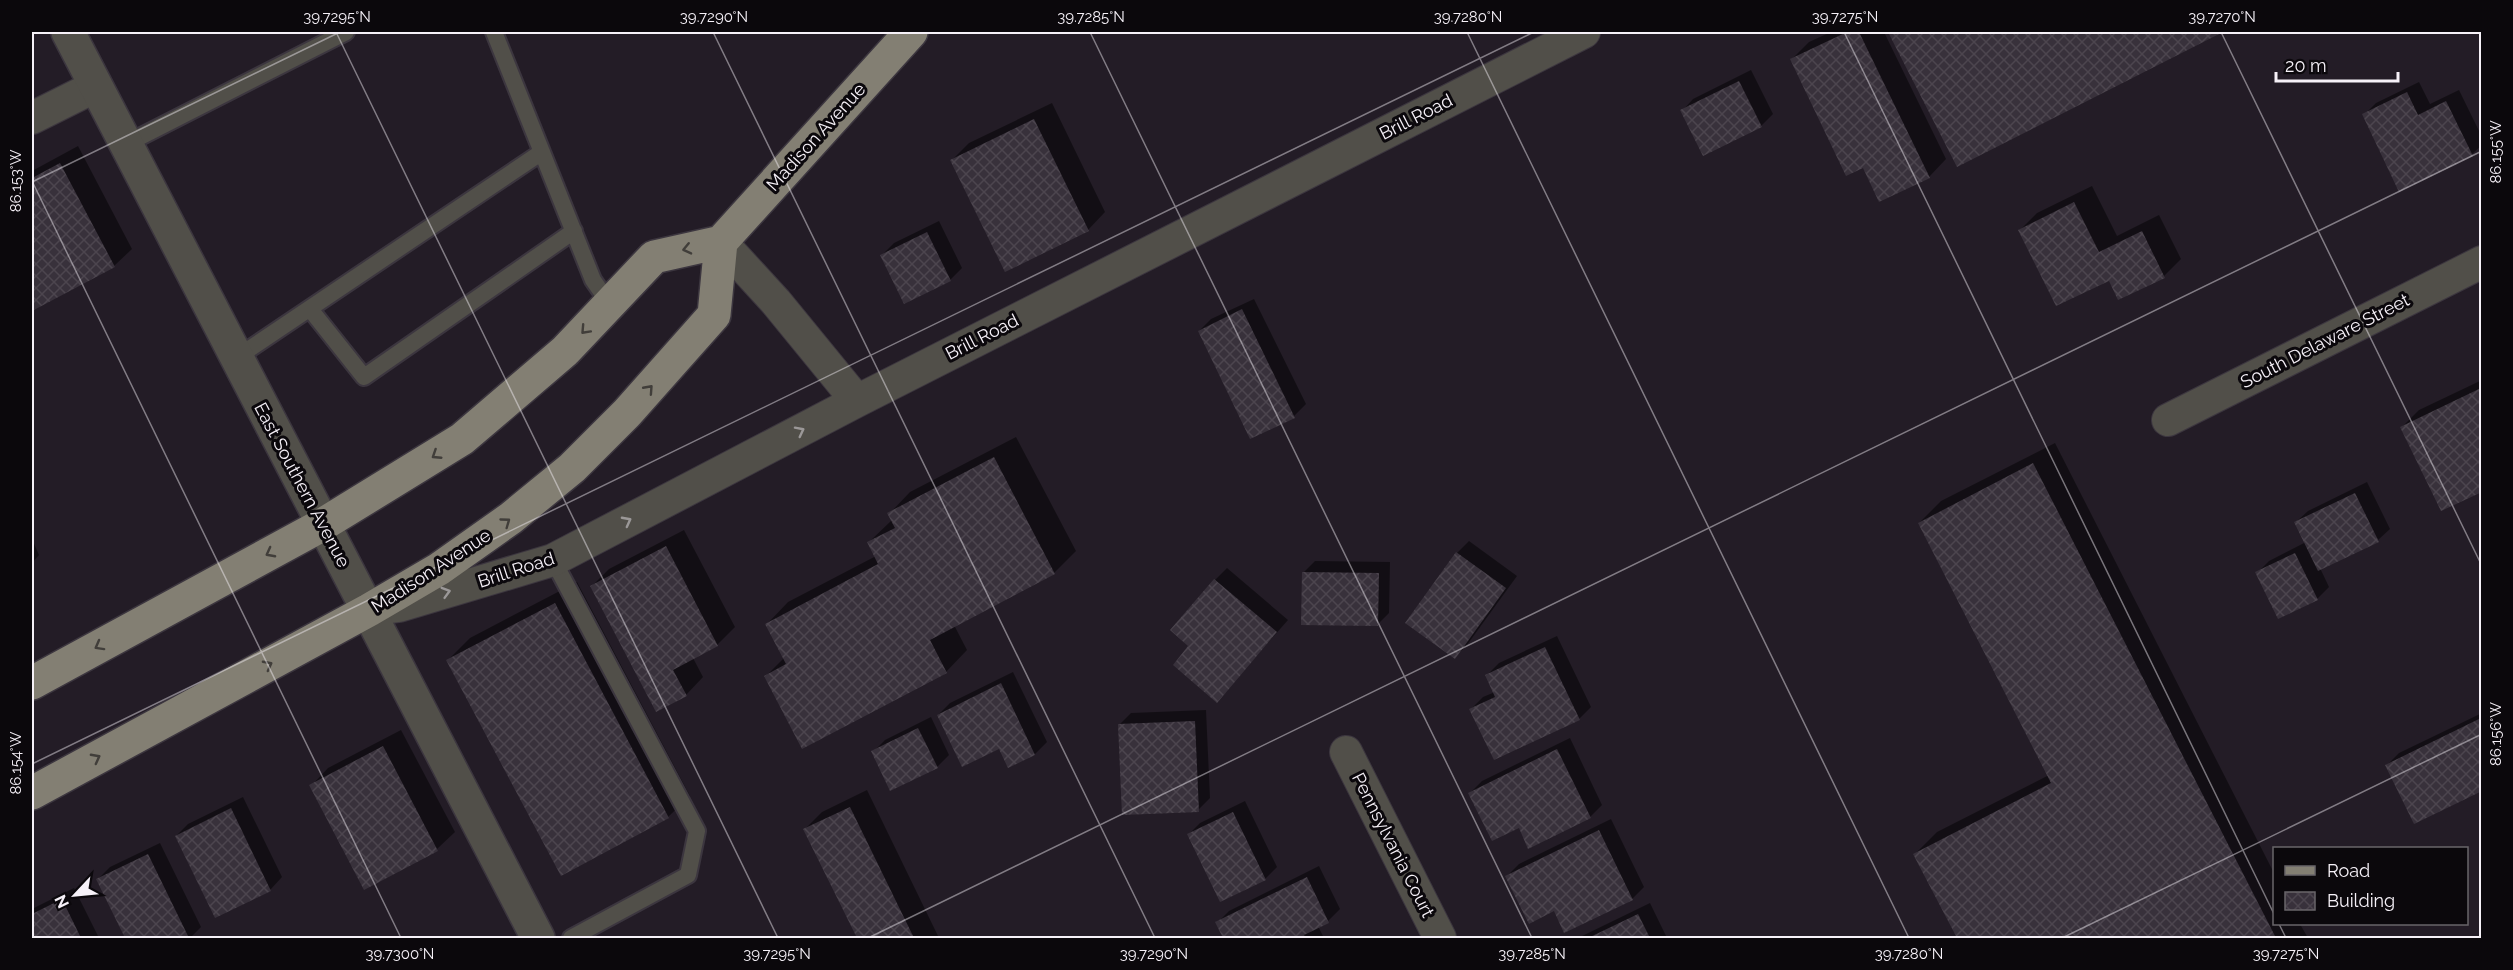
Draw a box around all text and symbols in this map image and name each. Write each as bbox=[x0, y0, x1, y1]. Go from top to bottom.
text: 39.7295°N bbox=[303, 8, 371, 26]
text: 39.7290°N bbox=[680, 8, 748, 26]
text: 39.7285°N bbox=[1057, 8, 1125, 26]
text: 39.7280°N bbox=[1434, 8, 1502, 26]
text: 39.7275°N bbox=[1812, 8, 1878, 26]
text: 39.7270°N bbox=[2188, 8, 2256, 26]
scale bar bbox=[2276, 45, 2398, 83]
text: 20 m bbox=[2285, 55, 2327, 76]
street label: Madison Avenue bbox=[762, 78, 870, 195]
street label: Brill Road bbox=[1376, 89, 1456, 144]
text: 86.155°W bbox=[2487, 120, 2505, 184]
text: 86.153°W bbox=[7, 149, 25, 212]
one-way arrow bbox=[683, 242, 693, 255]
street label: South Delaware Street bbox=[2237, 289, 2413, 392]
street label: Brill Road bbox=[942, 309, 1022, 364]
one-way arrow bbox=[581, 323, 592, 334]
one-way arrow bbox=[642, 385, 653, 396]
street label: East Southern Avenue bbox=[250, 399, 355, 571]
one-way arrow bbox=[794, 427, 804, 438]
one-way arrow bbox=[432, 448, 442, 460]
one-way arrow bbox=[621, 517, 631, 528]
one-way arrow bbox=[500, 518, 511, 529]
street label: Madison Avenue bbox=[367, 524, 495, 617]
one-way arrow bbox=[266, 546, 277, 557]
street label: Brill Road bbox=[475, 547, 557, 592]
one-way arrow bbox=[441, 587, 451, 599]
one-way arrow bbox=[95, 639, 105, 650]
one-way arrow bbox=[261, 661, 272, 672]
text: 86.156°W bbox=[2487, 702, 2505, 766]
text: 86.154°W bbox=[7, 731, 25, 795]
one-way arrow bbox=[90, 754, 100, 765]
street label: Pennsylvania Court bbox=[1348, 769, 1439, 921]
legend bbox=[2273, 847, 2468, 925]
text: Road bbox=[2327, 860, 2370, 881]
north arrow bbox=[45, 865, 105, 925]
text: Building bbox=[2327, 890, 2395, 911]
text: N bbox=[51, 892, 73, 911]
text: 39.7300°N bbox=[366, 945, 434, 963]
text: 39.7295°N bbox=[743, 945, 811, 963]
text: 39.7290°N bbox=[1120, 945, 1188, 963]
text: 39.7285°N bbox=[1498, 945, 1566, 963]
text: 39.7280°N bbox=[1875, 945, 1943, 963]
text: 39.7275°N bbox=[2253, 945, 2319, 963]

